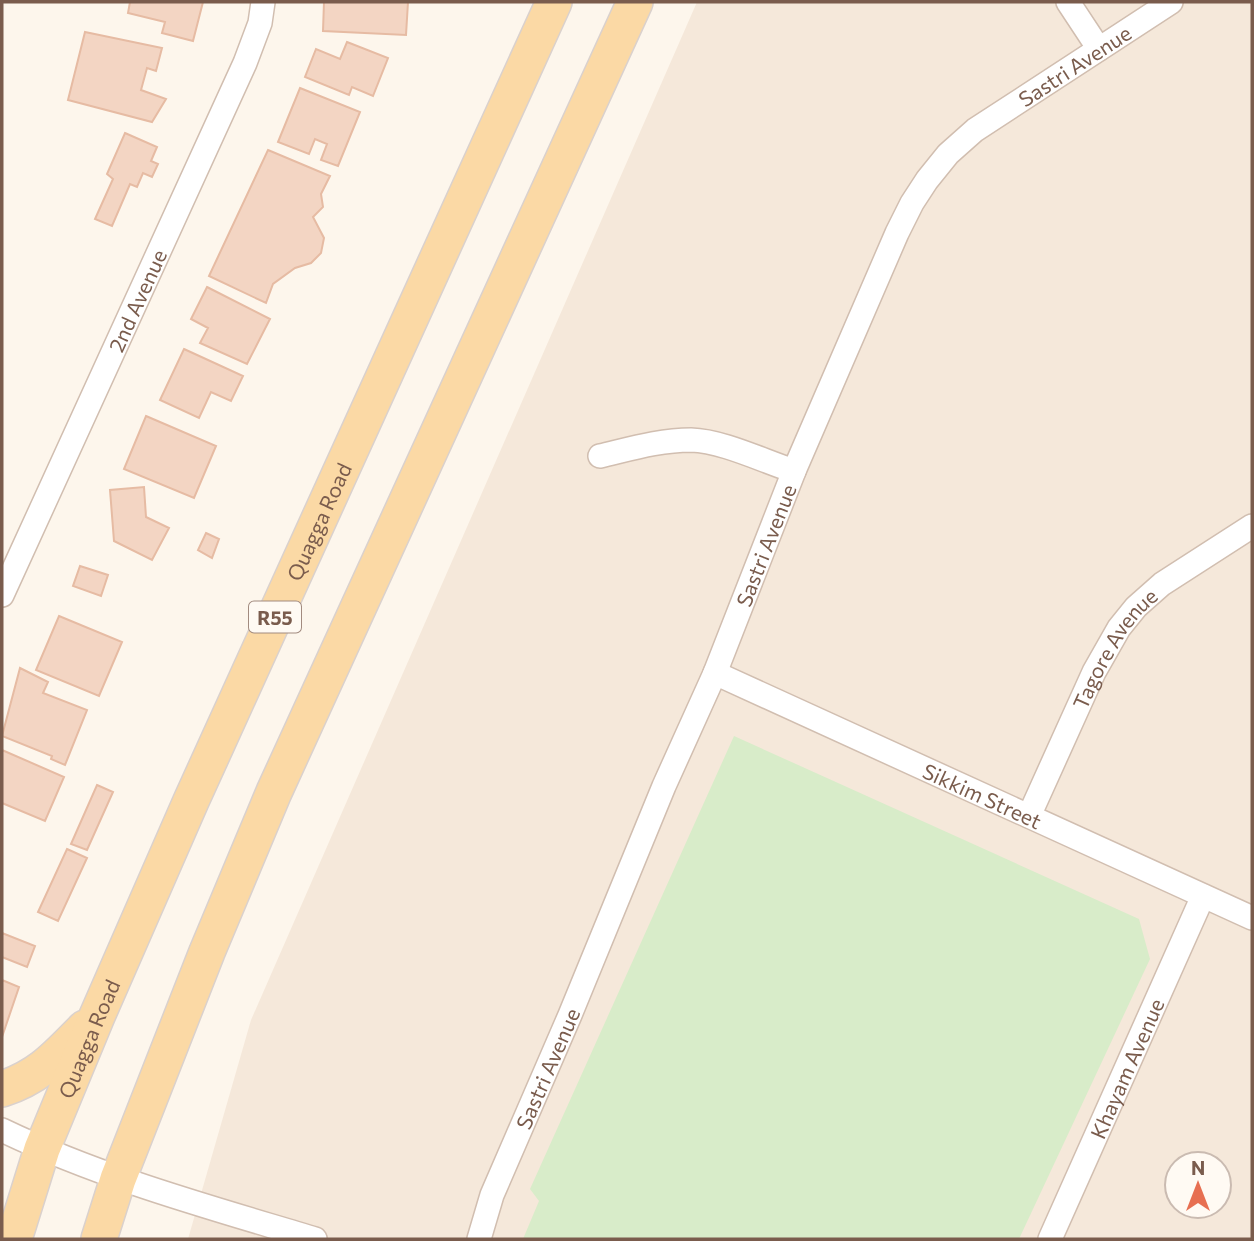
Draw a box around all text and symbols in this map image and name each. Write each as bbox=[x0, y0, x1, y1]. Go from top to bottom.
street label: Sastri Avenue bbox=[1013, 19, 1135, 111]
street label: 2nd Avenue bbox=[102, 245, 171, 355]
street label: Quagga Road bbox=[280, 459, 356, 584]
street label: Sastri Avenue bbox=[730, 480, 800, 610]
street label: Tagore Avenue bbox=[1067, 582, 1162, 712]
road number: R55 bbox=[249, 602, 301, 632]
street label: Sikkim Street bbox=[919, 757, 1046, 833]
street label: Quagga Road bbox=[52, 975, 124, 1102]
street label: Khayam Avenue bbox=[1084, 994, 1168, 1142]
street label: Sastri Avenue bbox=[510, 1004, 584, 1133]
north arrow bbox=[1163, 1150, 1233, 1220]
text: N bbox=[1191, 1156, 1205, 1179]

